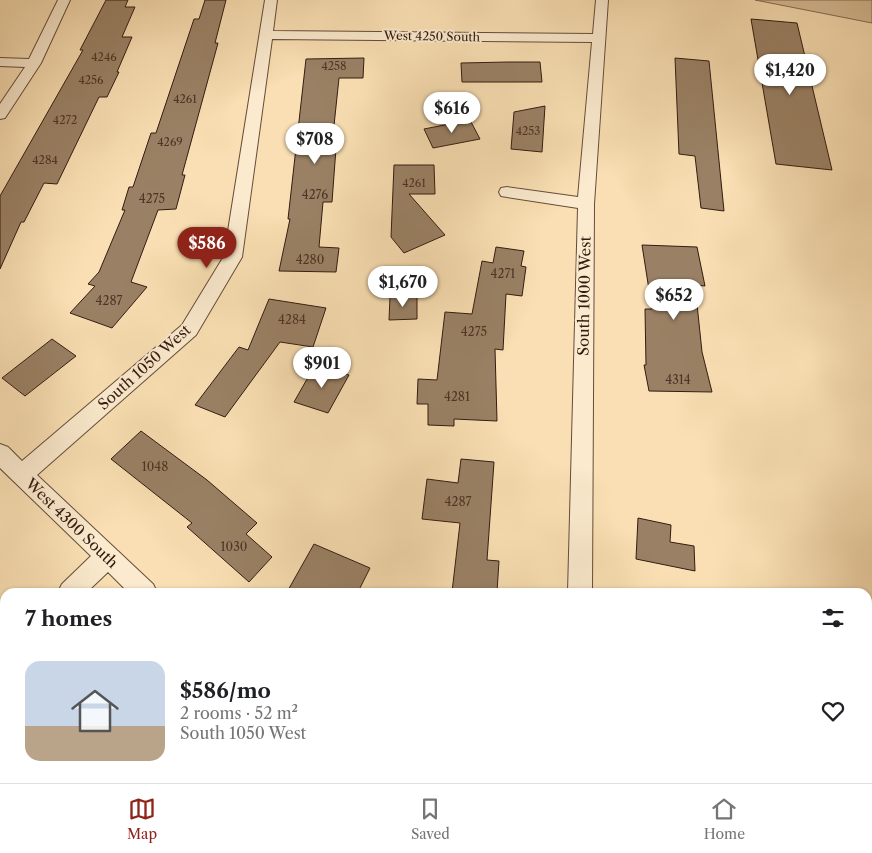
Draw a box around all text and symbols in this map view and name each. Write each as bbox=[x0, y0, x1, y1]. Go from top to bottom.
street label: West 4250 South bbox=[383, 28, 481, 44]
house number: 4246 bbox=[91, 50, 117, 64]
pin: $1,420 bbox=[749, 54, 831, 96]
house number: 4258 bbox=[321, 59, 347, 73]
text: $1,420 bbox=[765, 60, 815, 80]
house number: 4256 bbox=[78, 73, 104, 87]
house number: 4261 bbox=[173, 92, 197, 106]
pin: $616 bbox=[422, 92, 482, 134]
text: $616 bbox=[434, 98, 470, 118]
house number: 4272 bbox=[53, 113, 77, 127]
pin: $708 bbox=[285, 122, 345, 165]
house number: 4253 bbox=[516, 124, 540, 138]
text: $708 bbox=[296, 129, 334, 149]
house number: 4269 bbox=[157, 135, 183, 149]
house number: 4284 bbox=[32, 153, 58, 167]
house number: 4261 bbox=[402, 176, 426, 190]
house number: 4276 bbox=[302, 187, 328, 202]
house number: 4275 bbox=[139, 191, 165, 206]
pin: $586 bbox=[177, 226, 237, 269]
text: $586 bbox=[188, 233, 226, 253]
street label: South 1000 West bbox=[573, 235, 595, 356]
house number: 4280 bbox=[296, 252, 324, 267]
pin: $1,670 bbox=[362, 266, 444, 308]
house number: 4271 bbox=[491, 266, 515, 281]
text: $1,670 bbox=[379, 272, 427, 292]
pin: $652 bbox=[644, 278, 704, 321]
text: $652 bbox=[656, 285, 692, 305]
house number: 4287 bbox=[96, 293, 123, 308]
house number: 4284 bbox=[278, 312, 306, 327]
street label: South 1050 West bbox=[94, 320, 195, 414]
house number: 4275 bbox=[461, 324, 487, 339]
pin: $901 bbox=[292, 346, 352, 389]
text: $901 bbox=[304, 353, 340, 373]
house number: 4314 bbox=[665, 372, 691, 387]
house number: 4281 bbox=[444, 389, 470, 404]
house number: 1048 bbox=[142, 459, 168, 474]
street label: West 4300 South bbox=[21, 473, 123, 572]
house number: 4287 bbox=[445, 494, 472, 509]
house number: 1030 bbox=[221, 539, 247, 554]
icon: filters bbox=[819, 604, 847, 632]
text: 7 homes bbox=[25, 606, 112, 631]
text: $586/mo bbox=[180, 678, 271, 703]
icon: home bbox=[65, 681, 125, 741]
icon: heart bbox=[819, 697, 847, 725]
text: 2 rooms · 52 m² bbox=[180, 703, 298, 723]
text: South 1050 West bbox=[180, 723, 306, 743]
tab: Map bbox=[127, 795, 157, 843]
tab: Saved bbox=[411, 795, 450, 843]
tab: Home bbox=[704, 795, 745, 843]

